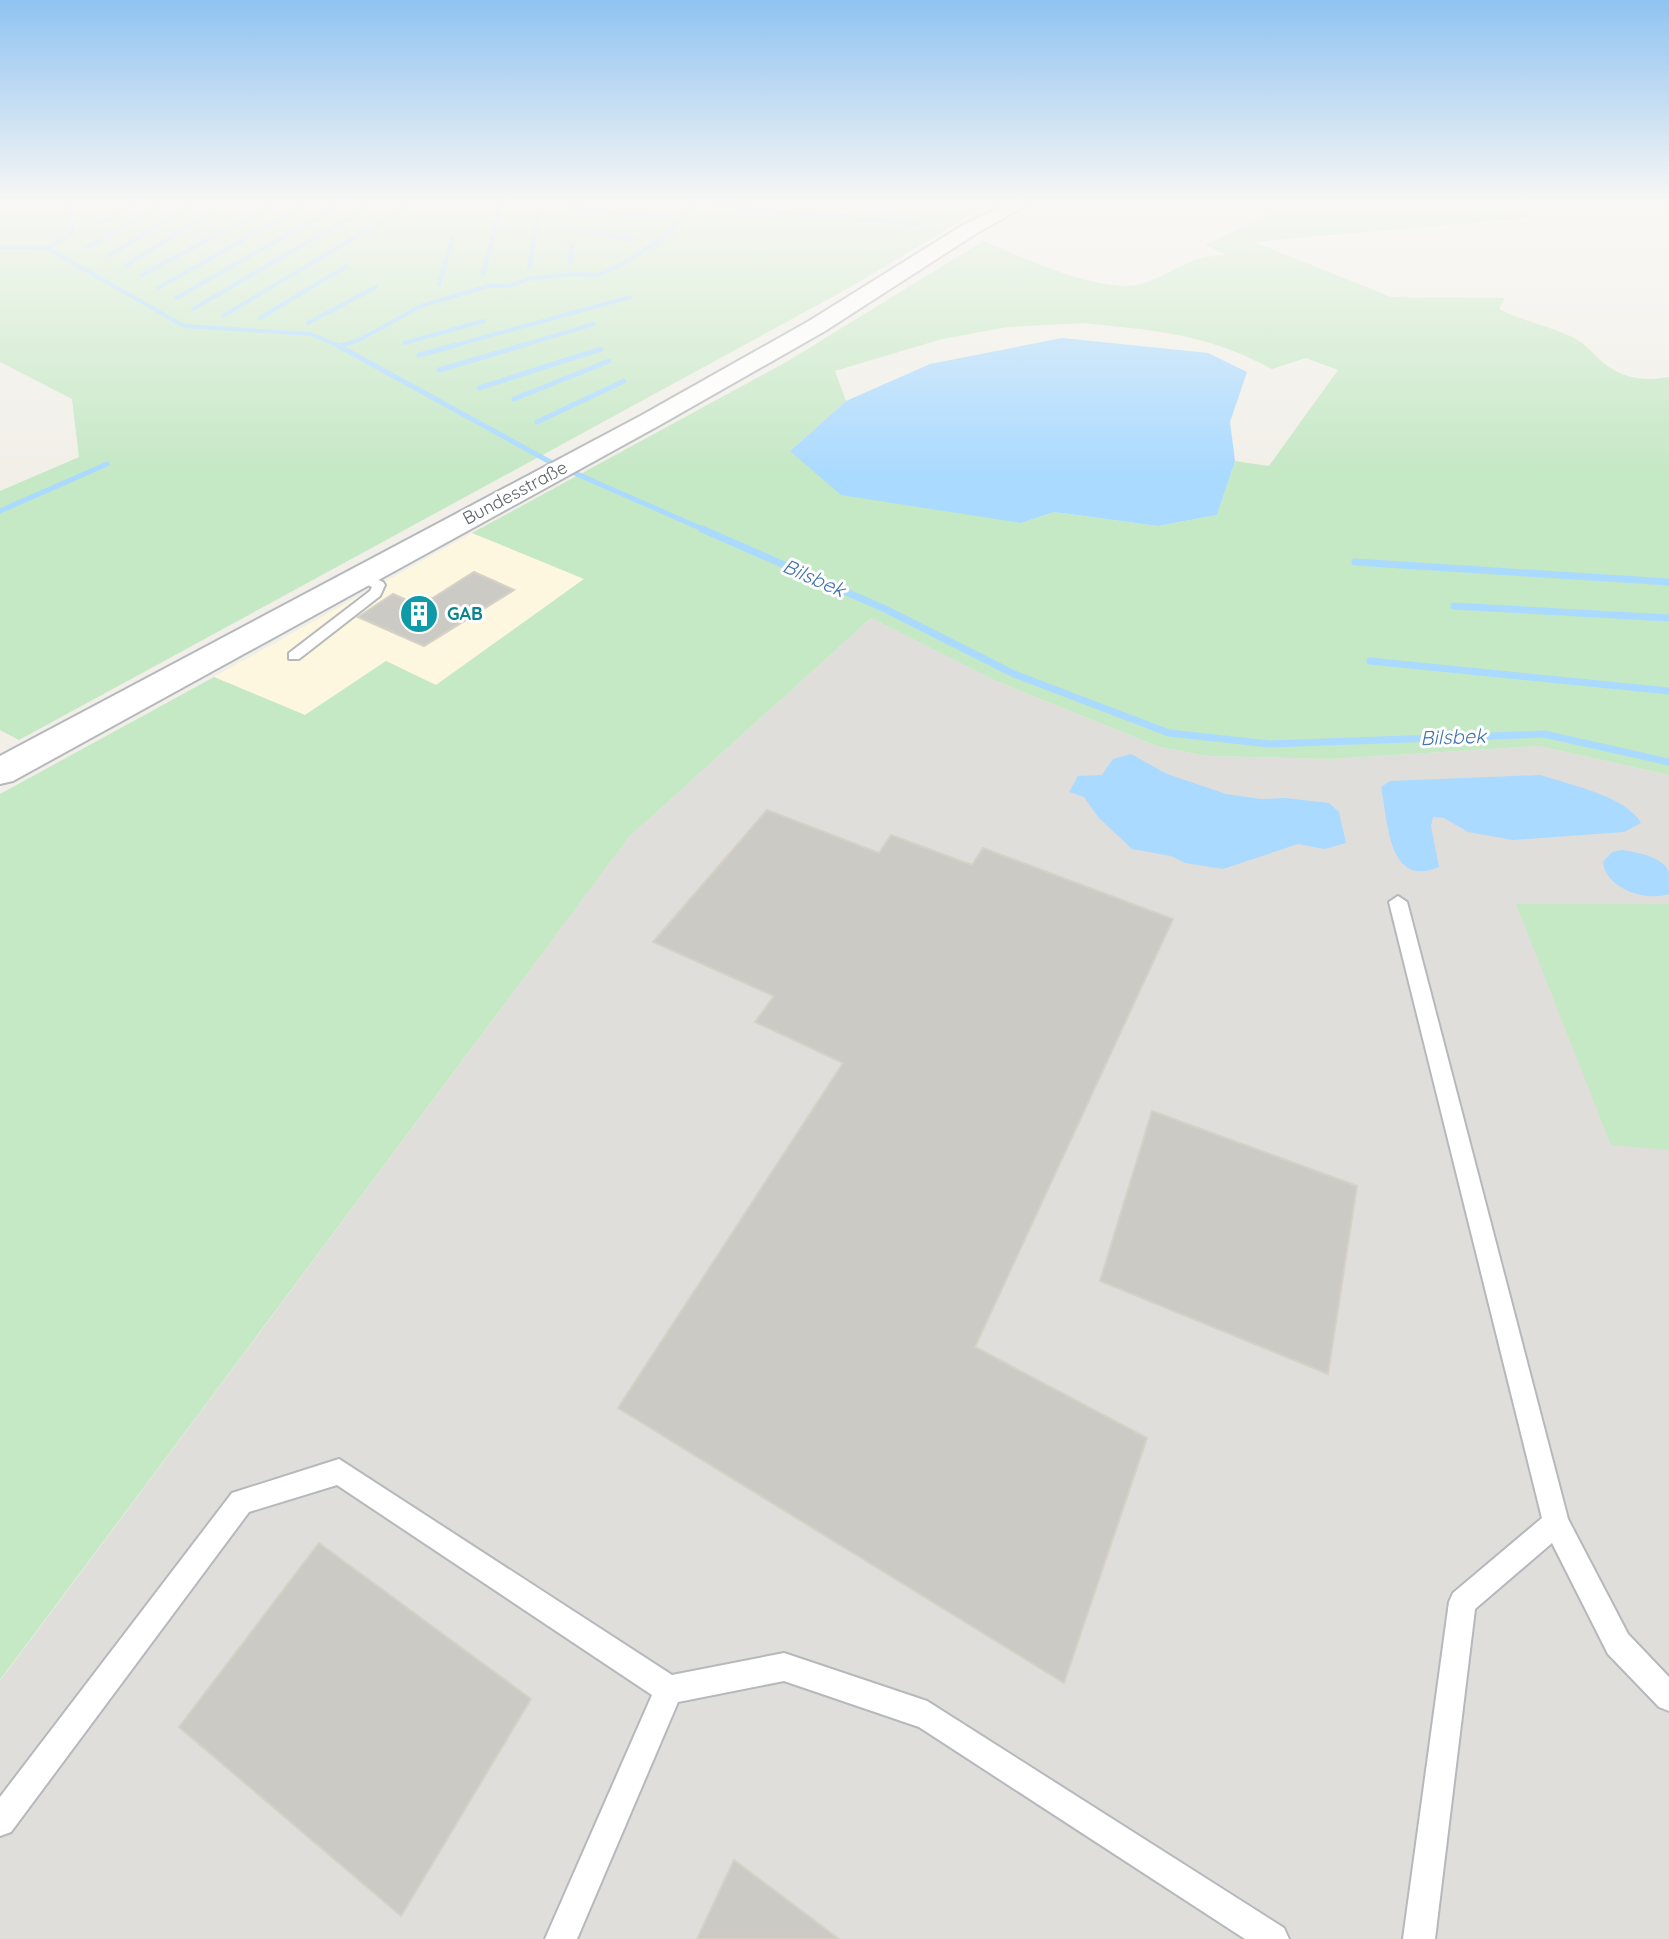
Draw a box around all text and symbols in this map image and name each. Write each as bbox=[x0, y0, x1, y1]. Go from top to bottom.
street label: Bundesstraße bbox=[459, 455, 571, 530]
water label: Bilsbek bbox=[779, 553, 851, 603]
building icon: GAB bbox=[398, 593, 440, 635]
place label: GAB bbox=[447, 602, 483, 625]
water label: Bilsbek bbox=[1420, 723, 1488, 750]

